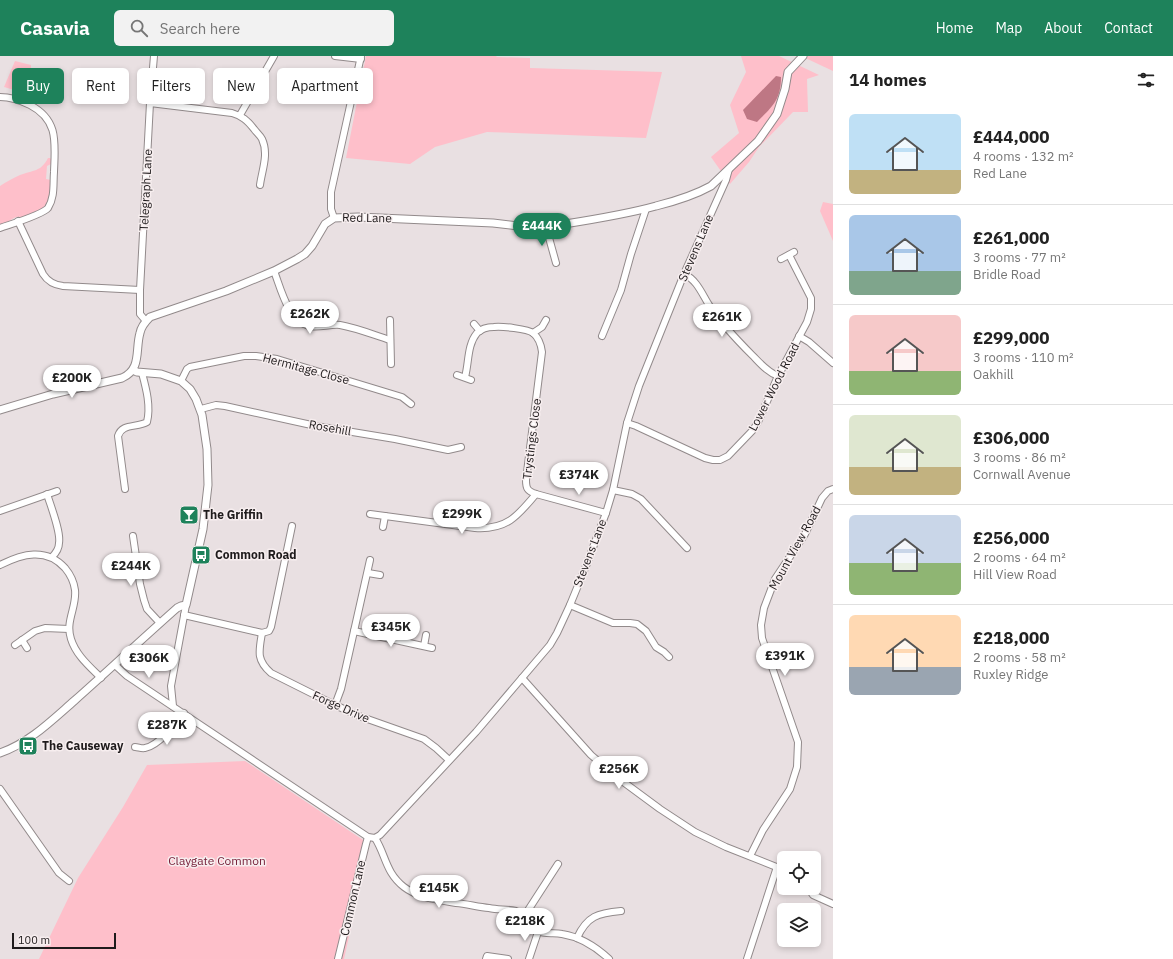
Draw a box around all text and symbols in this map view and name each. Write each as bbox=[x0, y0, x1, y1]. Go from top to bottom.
search box bbox=[114, 10, 394, 46]
text: Casavia bbox=[20, 16, 90, 40]
icon: search bbox=[128, 17, 150, 39]
text: Search here bbox=[160, 19, 240, 38]
text: Home bbox=[936, 19, 973, 37]
text: Map bbox=[995, 19, 1022, 37]
text: About bbox=[1044, 19, 1082, 37]
text: Contact bbox=[1104, 19, 1153, 37]
chip: Buy bbox=[12, 68, 64, 104]
chip: Rent bbox=[72, 68, 129, 104]
chip: Filters bbox=[137, 68, 205, 104]
chip: New bbox=[213, 68, 269, 104]
chip: Apartment bbox=[277, 68, 373, 104]
text: 14 homes bbox=[849, 69, 926, 91]
icon: filters bbox=[1135, 69, 1157, 91]
text: £444,000 bbox=[973, 126, 1049, 148]
icon: home bbox=[881, 130, 929, 178]
street label: Telegraph Lane bbox=[136, 148, 155, 231]
text: 4 rooms · 132 m² bbox=[973, 148, 1074, 165]
text: Red Lane bbox=[973, 165, 1027, 182]
street label: Red Lane bbox=[342, 210, 392, 225]
street label: Stevens Lane bbox=[675, 212, 717, 284]
pin: £444K bbox=[514, 213, 570, 247]
text: £444K bbox=[522, 217, 562, 234]
text: £261,000 bbox=[973, 227, 1049, 249]
icon: home bbox=[881, 231, 929, 279]
text: 3 rooms · 77 m² bbox=[973, 249, 1066, 266]
text: Bridle Road bbox=[973, 266, 1041, 283]
pin: £262K bbox=[282, 301, 338, 335]
pin: £261K bbox=[694, 304, 750, 338]
text: £262K bbox=[290, 305, 330, 322]
text: £261K bbox=[702, 308, 742, 325]
text: £299,000 bbox=[973, 327, 1049, 349]
icon: home bbox=[881, 331, 929, 379]
street label: Lower Wood Road bbox=[745, 340, 802, 433]
text: 3 rooms · 110 m² bbox=[973, 349, 1074, 366]
street label: Hermitage Close bbox=[261, 350, 352, 387]
pin: £200K bbox=[44, 365, 100, 399]
text: Oakhill bbox=[973, 366, 1014, 383]
text: £200K bbox=[52, 369, 92, 386]
street label: Trystings Close bbox=[519, 397, 544, 480]
street label: Rosehill bbox=[308, 416, 353, 439]
text: £306,000 bbox=[973, 427, 1049, 449]
icon: home bbox=[881, 431, 929, 479]
text: 3 rooms · 86 m² bbox=[973, 449, 1066, 466]
pin: £374K bbox=[551, 462, 607, 496]
text: £374K bbox=[559, 466, 599, 483]
text: Cornwall Avenue bbox=[973, 466, 1071, 483]
pin: £299K bbox=[434, 501, 490, 535]
street label: Mount View Road bbox=[765, 503, 824, 592]
bar icon: The Griffin bbox=[178, 504, 200, 526]
text: £299K bbox=[442, 505, 482, 522]
place label: The Griffin bbox=[203, 507, 263, 522]
street label: Stevens Lane bbox=[570, 516, 609, 589]
text: £256,000 bbox=[973, 527, 1049, 549]
icon: home bbox=[881, 531, 929, 579]
bus stop icon: Common Road bbox=[190, 544, 212, 566]
place label: Common Road bbox=[215, 547, 297, 562]
text: 2 rooms · 64 m² bbox=[973, 549, 1066, 566]
pin: £244K bbox=[103, 553, 159, 587]
text: £244K bbox=[111, 557, 151, 574]
text: Hill View Road bbox=[973, 566, 1057, 583]
pin: £345K bbox=[363, 614, 419, 648]
text: £345K bbox=[371, 618, 411, 635]
text: £218,000 bbox=[973, 627, 1049, 649]
icon: home bbox=[881, 631, 929, 679]
pin: £391K bbox=[757, 643, 813, 677]
pin: £306K bbox=[121, 645, 177, 679]
text: £391K bbox=[765, 647, 805, 664]
text: £306K bbox=[129, 649, 169, 666]
text: 2 rooms · 58 m² bbox=[973, 649, 1066, 666]
text: Ruxley Ridge bbox=[973, 666, 1049, 683]
street label: Forge Drive bbox=[310, 687, 372, 726]
pin: £287K bbox=[139, 712, 195, 746]
text: £287K bbox=[147, 716, 187, 733]
bus stop icon: The Causeway bbox=[17, 735, 39, 757]
place label: The Causeway bbox=[42, 738, 124, 753]
pin: £256K bbox=[591, 756, 647, 790]
text: £256K bbox=[599, 760, 639, 777]
map controls bbox=[777, 851, 821, 947]
button: locate bbox=[777, 851, 821, 895]
park label: Claygate Common bbox=[168, 853, 266, 868]
street label: Common Lane bbox=[337, 858, 369, 937]
pin: £145K bbox=[411, 875, 467, 909]
text: £145K bbox=[419, 879, 459, 896]
button: layers bbox=[777, 903, 821, 947]
pin: £218K bbox=[497, 908, 553, 942]
text: £218K bbox=[505, 912, 545, 929]
scale bar bbox=[12, 931, 116, 950]
text: 100 m bbox=[18, 933, 50, 947]

